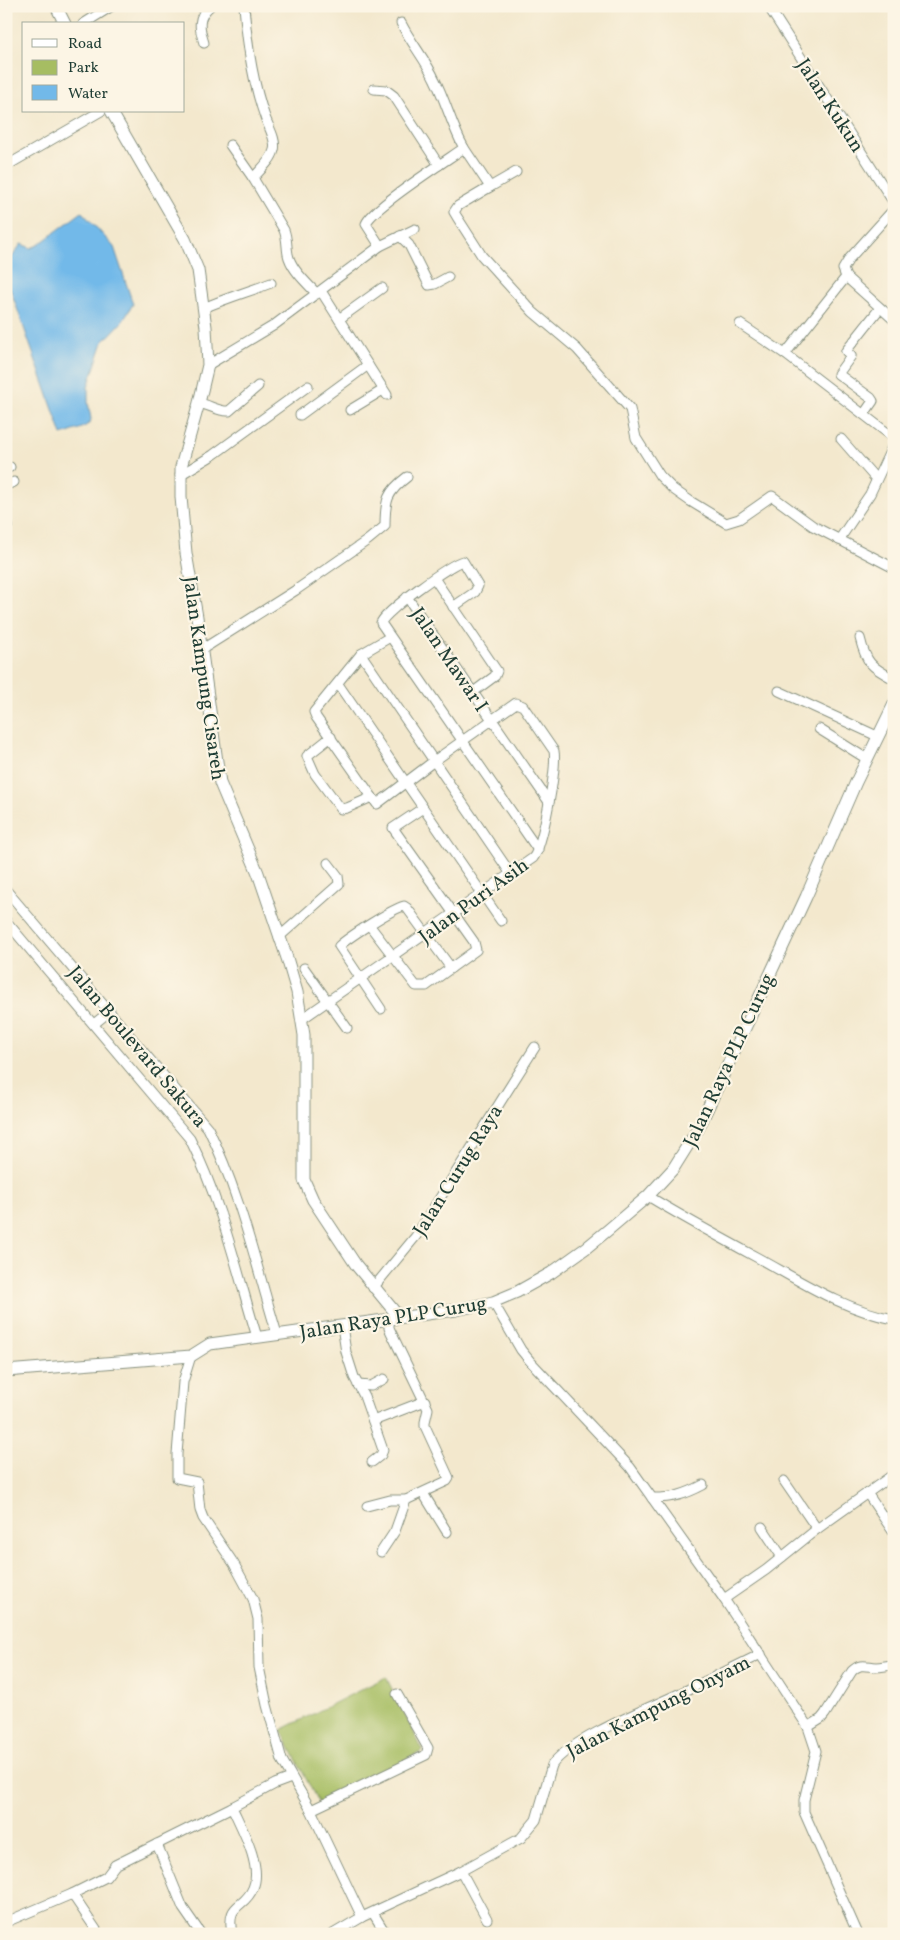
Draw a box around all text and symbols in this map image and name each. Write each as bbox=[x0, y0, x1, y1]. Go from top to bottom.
legend bbox=[22, 22, 185, 112]
text: Road bbox=[68, 34, 102, 55]
street label: Jalan Kukun bbox=[788, 53, 870, 159]
text: Park bbox=[68, 58, 99, 79]
text: Water bbox=[68, 84, 108, 105]
street label: Jalan Kampung Cisareh bbox=[175, 574, 231, 782]
street label: Jalan Mawar I bbox=[403, 602, 494, 718]
street label: Jalan Puri Asih bbox=[413, 852, 535, 951]
street label: Jalan Boulevard Sakura bbox=[60, 960, 213, 1134]
street label: Jalan Raya PLP Curug bbox=[677, 969, 782, 1152]
street label: Jalan Curug Raya bbox=[407, 1100, 510, 1242]
street label: Jalan Raya PLP Curug bbox=[298, 1290, 489, 1348]
street label: Jalan Kampung Onyam bbox=[562, 1649, 756, 1766]

